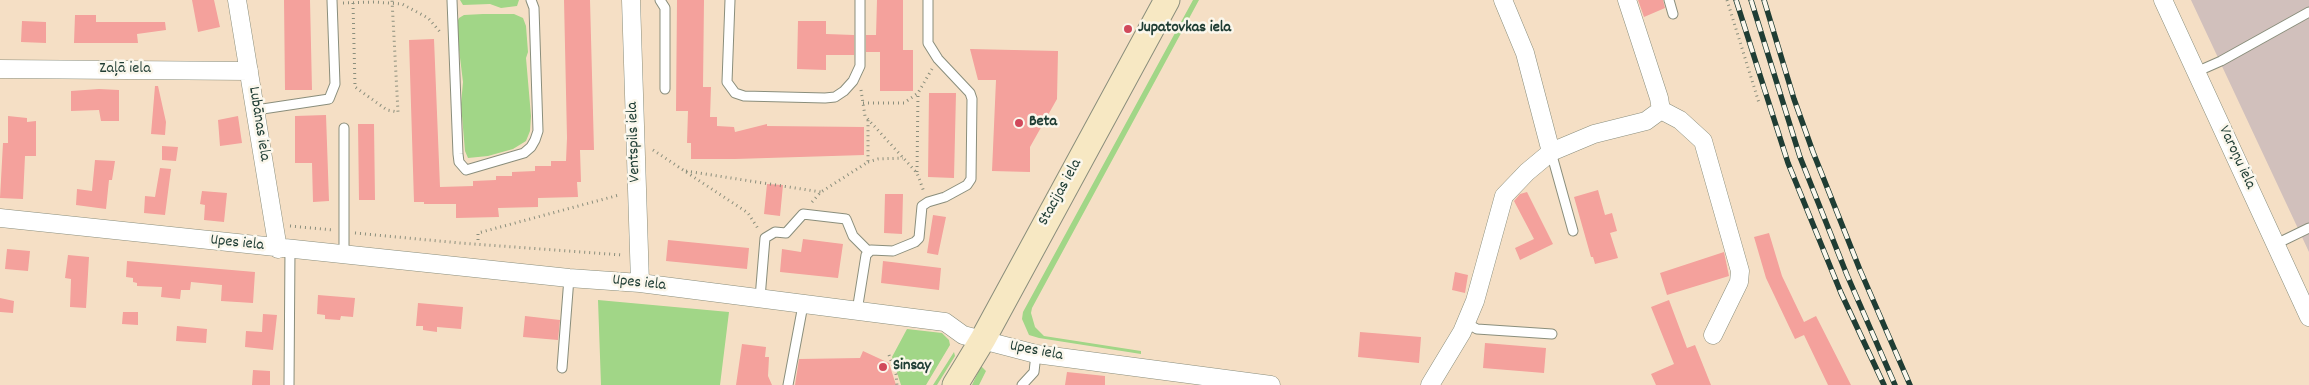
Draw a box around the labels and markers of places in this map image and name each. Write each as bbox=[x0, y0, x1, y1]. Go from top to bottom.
place label: Jupatovkas iela bbox=[1138, 19, 1231, 39]
marker: Jupatovkas iela bbox=[1122, 23, 1134, 35]
place label: Beta bbox=[1029, 113, 1057, 133]
marker: Beta bbox=[1013, 117, 1025, 129]
place label: Sinsay bbox=[893, 357, 931, 377]
marker: Sinsay bbox=[877, 361, 889, 373]

